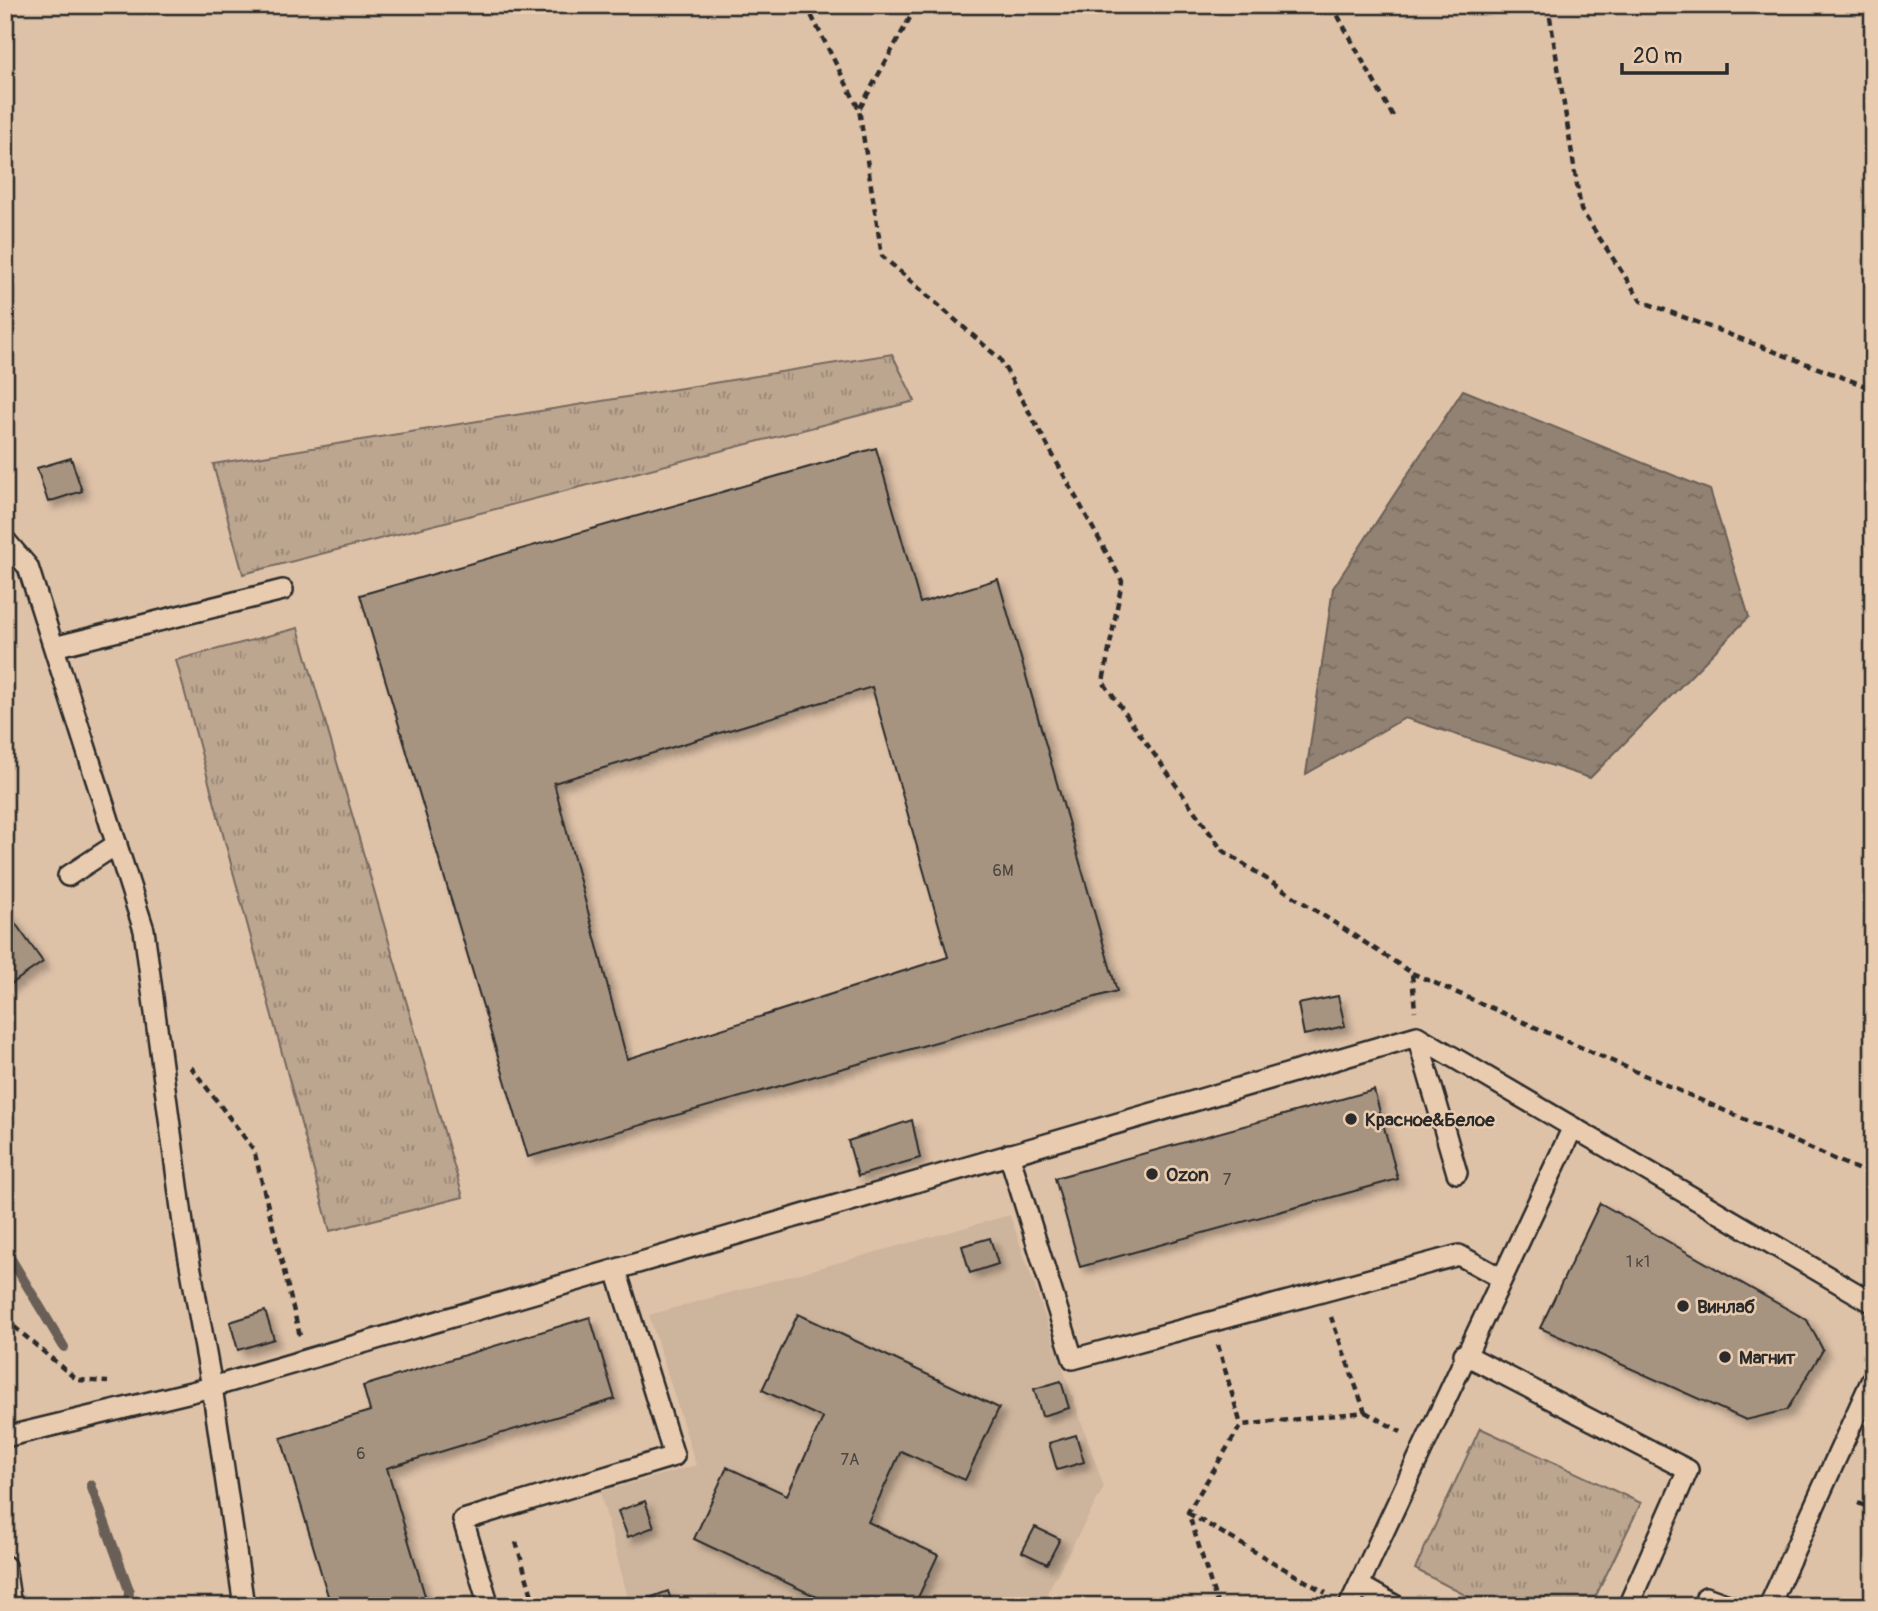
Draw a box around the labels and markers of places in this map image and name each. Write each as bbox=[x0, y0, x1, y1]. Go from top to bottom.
place label: Красное&Белое bbox=[1365, 1108, 1495, 1132]
marker: Красное&Белое bbox=[1343, 1111, 1359, 1127]
place label: Ozon bbox=[1166, 1163, 1209, 1187]
marker: Ozon bbox=[1144, 1166, 1160, 1182]
place label: Винлаб bbox=[1697, 1295, 1755, 1319]
marker: Винлаб bbox=[1675, 1298, 1691, 1314]
place label: Магнит bbox=[1739, 1346, 1796, 1370]
marker: Магнит bbox=[1717, 1349, 1733, 1365]

